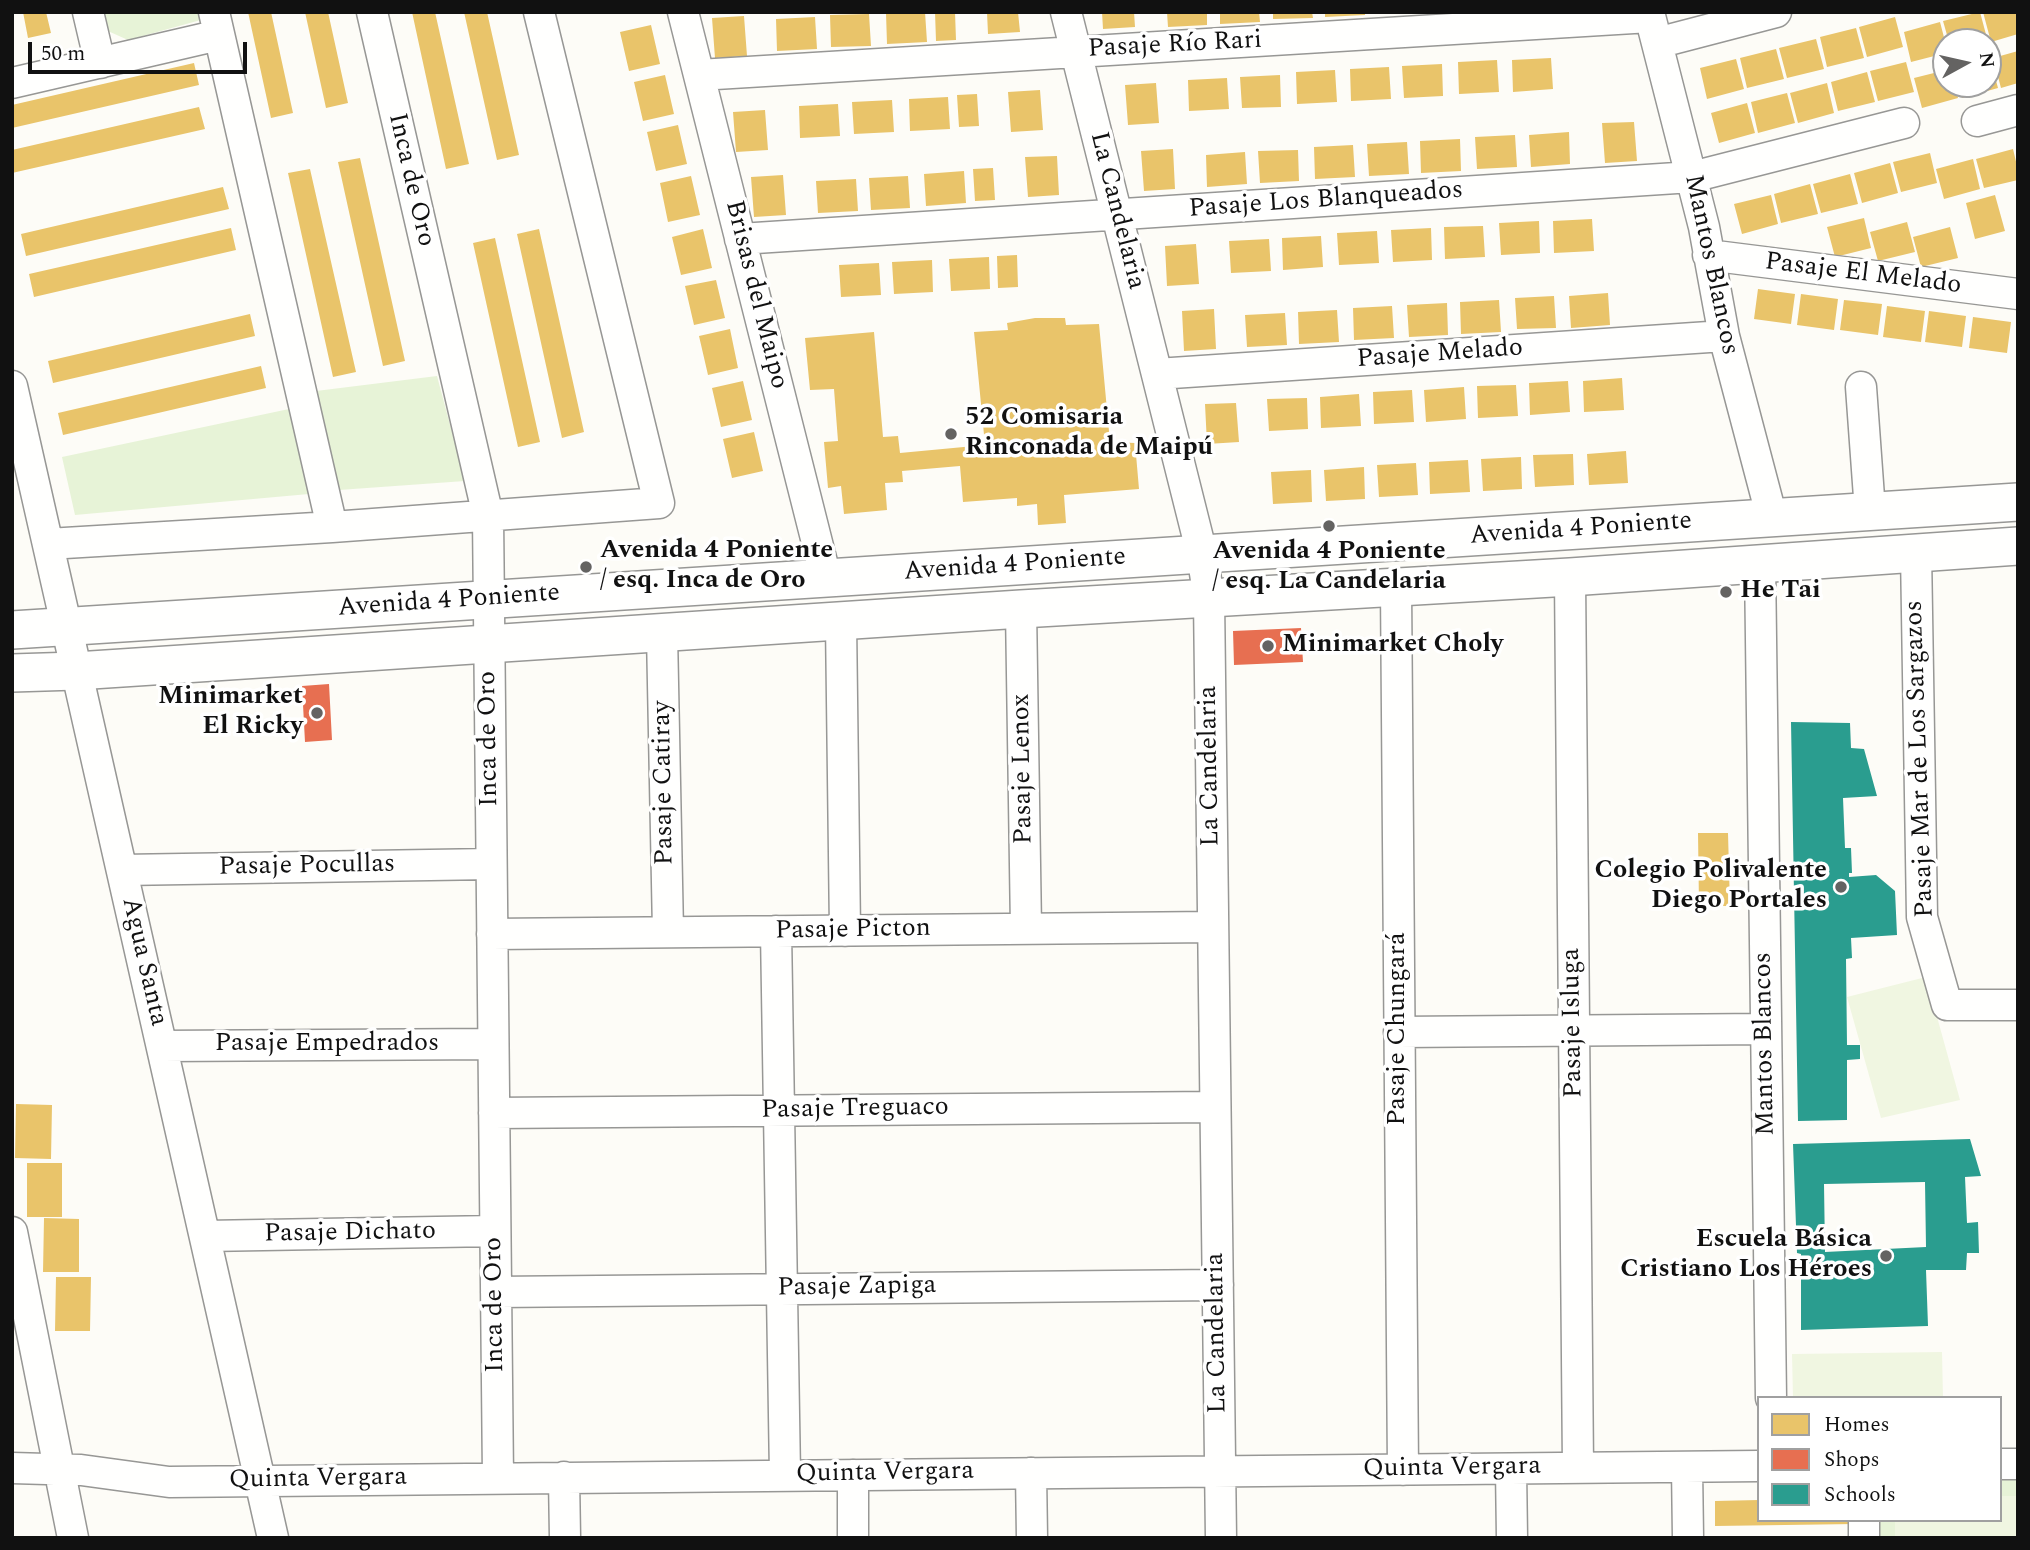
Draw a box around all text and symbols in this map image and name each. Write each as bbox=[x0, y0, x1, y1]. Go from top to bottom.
street label: Pasaje Río Rari bbox=[1087, 26, 1263, 66]
scale bar bbox=[32, 28, 250, 72]
north arrow bbox=[1932, 28, 2002, 98]
text: 50 m bbox=[41, 38, 85, 70]
text: N bbox=[1971, 51, 2002, 70]
street label: Inca de Oro bbox=[380, 110, 440, 250]
street label: La Candelaria bbox=[1081, 129, 1151, 293]
street label: Mantos Blancos bbox=[1676, 172, 1744, 358]
street label: Pasaje Los Blanqueados bbox=[1188, 176, 1464, 226]
street label: Brisas del Maipo bbox=[716, 197, 794, 393]
street label: Pasaje El Melado bbox=[1763, 247, 1963, 303]
street label: Pasaje Melado bbox=[1356, 334, 1524, 376]
place label: 52 Comisaria Rinconada de Maipú bbox=[965, 403, 1213, 464]
marker: 52 Comisaria Rinconada de Maipú bbox=[943, 426, 959, 442]
street label: Avenida 4 Poniente bbox=[1469, 507, 1693, 553]
marker: Avenida 4 Poniente / esq. La Candelaria bbox=[1321, 518, 1337, 534]
place label: Avenida 4 Poniente / esq. Inca de Oro bbox=[600, 536, 833, 598]
place label: Avenida 4 Poniente / esq. La Candelaria bbox=[1212, 537, 1446, 598]
street label: Avenida 4 Poniente bbox=[903, 543, 1127, 589]
marker: Avenida 4 Poniente / esq. Inca de Oro bbox=[578, 559, 594, 575]
place label: He Tai bbox=[1740, 576, 1821, 608]
street label: Avenida 4 Poniente bbox=[337, 579, 561, 625]
marker: He Tai bbox=[1718, 584, 1734, 600]
street label: Pasaje Mar de Los Sargazos bbox=[1900, 600, 1942, 918]
place label: Minimarket Choly bbox=[1282, 630, 1503, 662]
marker: Minimarket Choly bbox=[1260, 638, 1276, 654]
street label: Inca de Oro bbox=[473, 671, 507, 807]
place label: Minimarket El Ricky bbox=[158, 682, 303, 744]
street label: La Candelaria bbox=[1194, 685, 1228, 847]
street label: Pasaje Lenox bbox=[1007, 693, 1041, 845]
street label: Pasaje Catiray bbox=[648, 700, 682, 866]
marker: Minimarket El Ricky bbox=[309, 705, 325, 721]
street label: Pasaje Pocullas bbox=[218, 850, 396, 884]
place label: Colegio Polivalente Diego Portales bbox=[1595, 856, 1827, 917]
marker: Colegio Polivalente Diego Portales bbox=[1833, 879, 1849, 895]
street label: Agua Santa bbox=[113, 895, 173, 1029]
street label: Pasaje Picton bbox=[775, 914, 931, 948]
street label: Pasaje Chungará bbox=[1383, 932, 1415, 1126]
street label: Pasaje Isluga bbox=[1557, 948, 1591, 1098]
street label: Mantos Blancos bbox=[1749, 952, 1783, 1136]
street label: Pasaje Empedrados bbox=[215, 1029, 439, 1061]
street label: Pasaje Treguaco bbox=[761, 1093, 949, 1127]
street label: Pasaje Dichato bbox=[264, 1217, 436, 1251]
place label: Escuela Básica Cristiano Los Héroes bbox=[1620, 1225, 1872, 1286]
street label: Inca de Oro bbox=[479, 1237, 513, 1373]
marker: Escuela Básica Cristiano Los Héroes bbox=[1878, 1248, 1894, 1264]
street label: La Candelaria bbox=[1201, 1252, 1235, 1414]
street label: Pasaje Zapiga bbox=[777, 1271, 937, 1305]
legend bbox=[1757, 1396, 2002, 1522]
text: Homes bbox=[1824, 1409, 1890, 1441]
text: Shops bbox=[1824, 1444, 1880, 1476]
street label: Quinta Vergara bbox=[1363, 1452, 1541, 1486]
street label: Quinta Vergara bbox=[796, 1457, 974, 1491]
street label: Quinta Vergara bbox=[229, 1463, 407, 1497]
text: Schools bbox=[1824, 1479, 1896, 1511]

